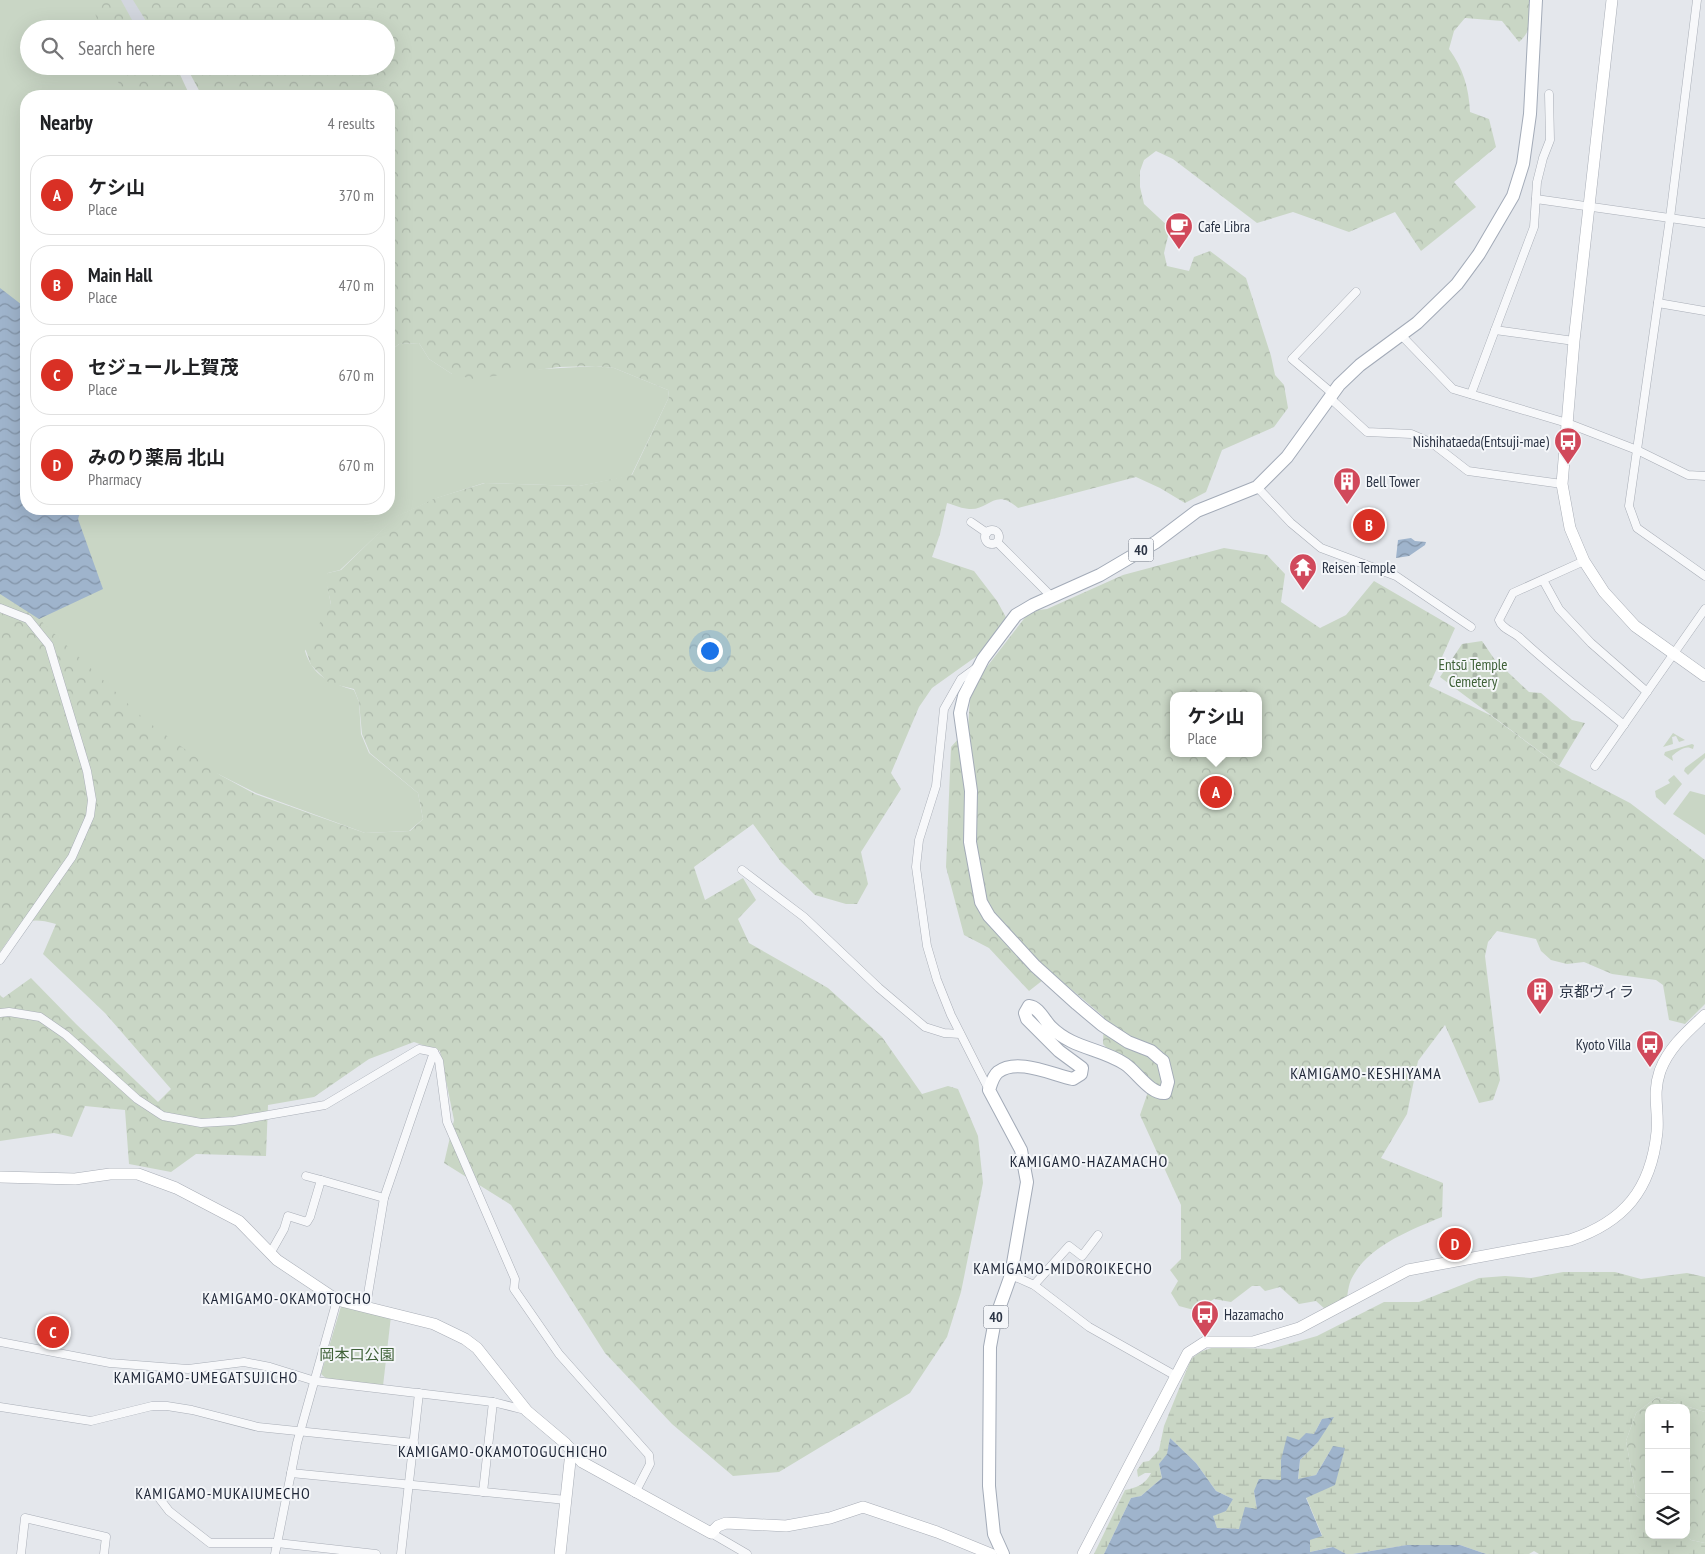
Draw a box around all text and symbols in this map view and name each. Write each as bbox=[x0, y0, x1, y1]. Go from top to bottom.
search box bbox=[20, 20, 395, 75]
icon: search bbox=[38, 34, 66, 62]
text: Search here bbox=[78, 36, 155, 60]
text: Nearby bbox=[40, 109, 93, 136]
text: 4 results bbox=[328, 113, 375, 133]
text: ケシ山 bbox=[88, 175, 145, 199]
text: A bbox=[53, 185, 61, 205]
text: 370 m bbox=[339, 185, 374, 205]
text: Place bbox=[88, 199, 117, 219]
cafe icon: Cafe Libra bbox=[1164, 211, 1194, 250]
place label: Cafe Libra bbox=[1198, 217, 1250, 236]
text: Main Hall bbox=[88, 263, 152, 287]
text: B bbox=[53, 275, 61, 295]
text: 470 m bbox=[339, 275, 374, 295]
text: Place bbox=[88, 287, 117, 307]
text: セジュール上賀茂 bbox=[88, 355, 239, 379]
text: C bbox=[53, 365, 61, 385]
text: 670 m bbox=[339, 365, 374, 385]
text: Place bbox=[88, 379, 117, 399]
bus stop icon: Nishihataeda(Entsuji-mae) bbox=[1553, 426, 1583, 465]
place label: Nishihataeda(Entsuji-mae) bbox=[1413, 432, 1550, 451]
text: みのり薬局 北山 bbox=[88, 445, 225, 469]
text: D bbox=[53, 455, 61, 475]
text: 670 m bbox=[339, 455, 374, 475]
building icon: Bell Tower bbox=[1332, 466, 1362, 505]
text: Pharmacy bbox=[88, 469, 141, 489]
place label: Bell Tower bbox=[1366, 472, 1420, 491]
pin: B bbox=[1353, 506, 1385, 544]
road number: 40 bbox=[1128, 538, 1154, 562]
temple icon: Reisen Temple bbox=[1288, 552, 1318, 591]
place label: Reisen Temple bbox=[1322, 558, 1396, 577]
your location bbox=[697, 638, 723, 664]
park label: Entsū Temple Cemetery bbox=[1439, 655, 1507, 691]
popup bbox=[1170, 692, 1262, 757]
text: ケシ山 bbox=[1187, 704, 1245, 728]
text: Place bbox=[1187, 728, 1217, 748]
pin: A bbox=[1200, 773, 1232, 811]
building icon: 京都ヴィラ bbox=[1525, 976, 1555, 1015]
place label: 京都ヴィラ bbox=[1559, 982, 1634, 1001]
bus stop icon: Kyoto Villa bbox=[1635, 1029, 1665, 1068]
place label: Kyoto Villa bbox=[1576, 1035, 1631, 1054]
district label: KAMIGAMO-KESHIYAMA bbox=[1290, 1063, 1442, 1083]
district label: KAMIGAMO-HAZAMACHO bbox=[1010, 1151, 1168, 1171]
pin: D bbox=[1439, 1225, 1471, 1263]
district label: KAMIGAMO-MIDOROIKECHO bbox=[973, 1258, 1153, 1278]
district label: KAMIGAMO-OKAMOTOCHO bbox=[202, 1288, 372, 1308]
bus stop icon: Hazamacho bbox=[1190, 1299, 1220, 1338]
road number: 40 bbox=[984, 1305, 1008, 1328]
place label: Hazamacho bbox=[1224, 1305, 1284, 1324]
pin: C bbox=[37, 1313, 69, 1351]
park label: 岡本口公園 bbox=[319, 1345, 395, 1364]
district label: KAMIGAMO-UMEGATSUJICHO bbox=[114, 1367, 298, 1387]
map controls bbox=[1645, 1404, 1690, 1539]
button: + bbox=[1645, 1404, 1690, 1449]
district label: KAMIGAMO-OKAMOTOGUCHICHO bbox=[398, 1441, 608, 1461]
button: − bbox=[1645, 1449, 1690, 1494]
district label: KAMIGAMO-MUKAIUMECHO bbox=[135, 1483, 311, 1503]
button: layers bbox=[1645, 1494, 1690, 1539]

